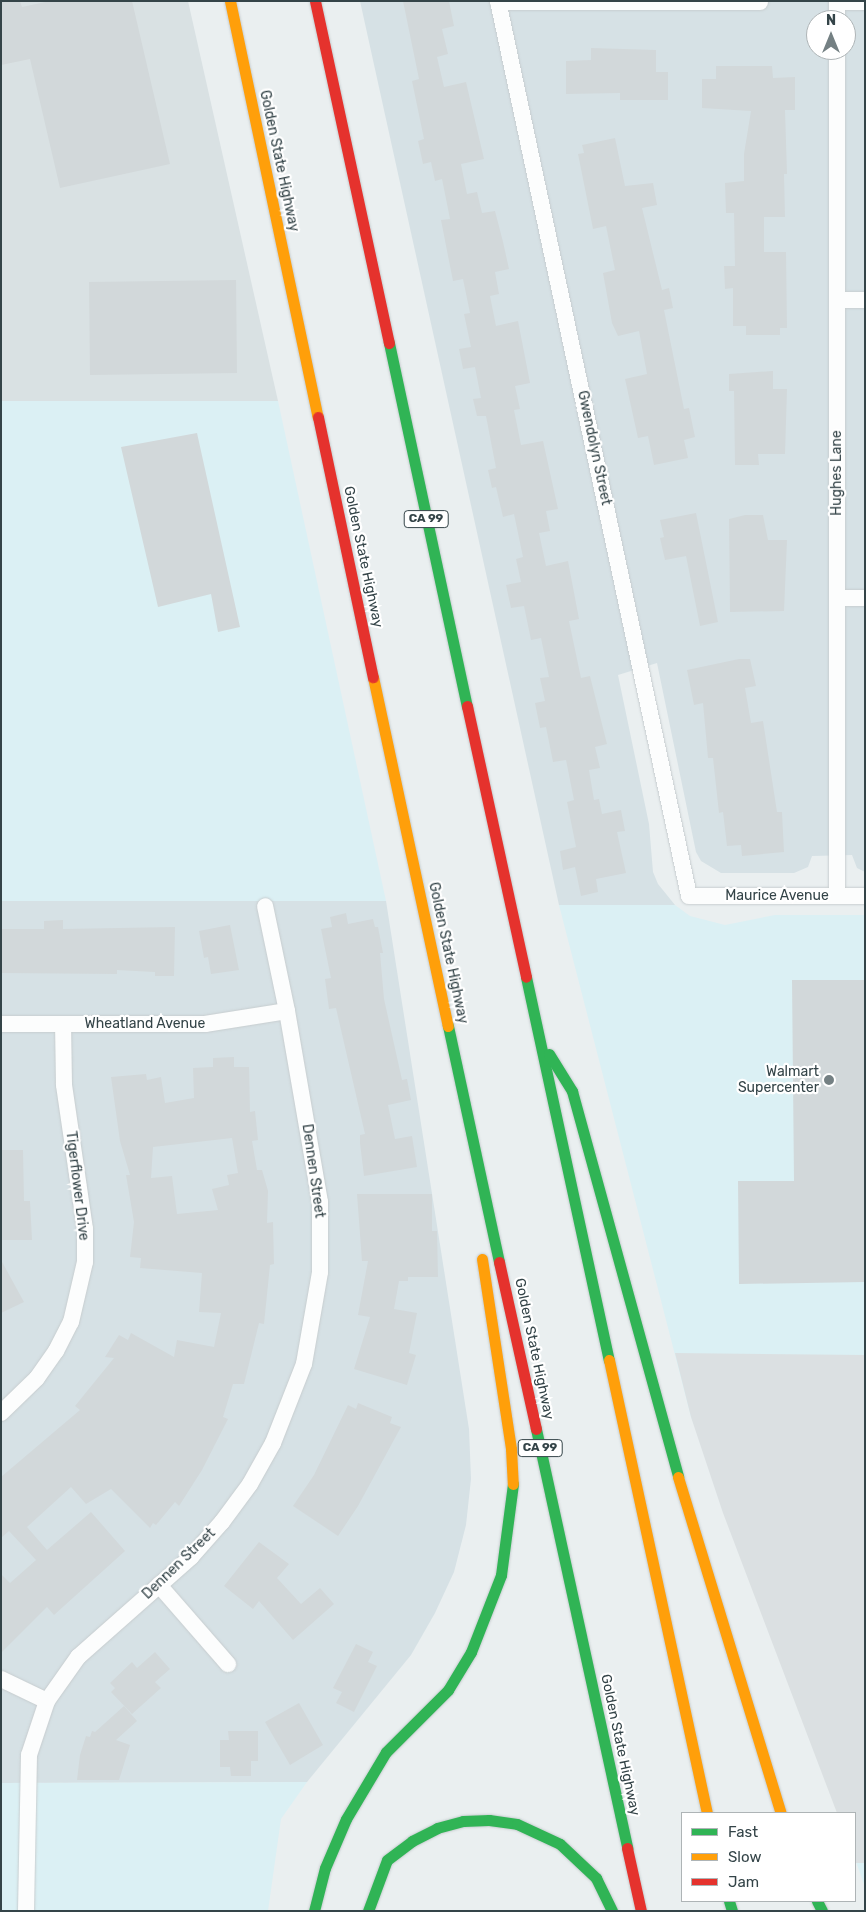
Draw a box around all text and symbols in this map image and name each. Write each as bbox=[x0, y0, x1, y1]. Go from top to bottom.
north arrow bbox=[806, 10, 856, 60]
text: N bbox=[826, 12, 836, 29]
street label: Golden State Highway bbox=[256, 89, 302, 233]
street label: Gwendolyn Street bbox=[574, 389, 614, 507]
street label: Hughes Lane bbox=[829, 430, 845, 516]
street label: Golden State Highway bbox=[340, 485, 386, 629]
road number: CA 99 bbox=[404, 509, 448, 528]
street label: Golden State Highway bbox=[425, 881, 471, 1025]
street label: Maurice Avenue bbox=[725, 888, 829, 904]
street label: Wheatland Avenue bbox=[84, 1016, 206, 1032]
place label: Walmart Supercenter bbox=[738, 1064, 819, 1096]
marker: Walmart Supercenter bbox=[823, 1074, 835, 1086]
street label: Dennen Street bbox=[298, 1123, 328, 1219]
street label: Tigerflower Drive bbox=[62, 1130, 92, 1242]
street label: Golden State Highway bbox=[511, 1277, 557, 1421]
road number: CA 99 bbox=[518, 1439, 562, 1458]
street label: Dennen Street bbox=[139, 1525, 219, 1603]
street label: Golden State Highway bbox=[597, 1673, 643, 1817]
legend bbox=[681, 1812, 856, 1902]
text: Fast bbox=[728, 1823, 758, 1841]
text: Slow bbox=[728, 1848, 761, 1866]
text: Jam bbox=[728, 1873, 759, 1891]

